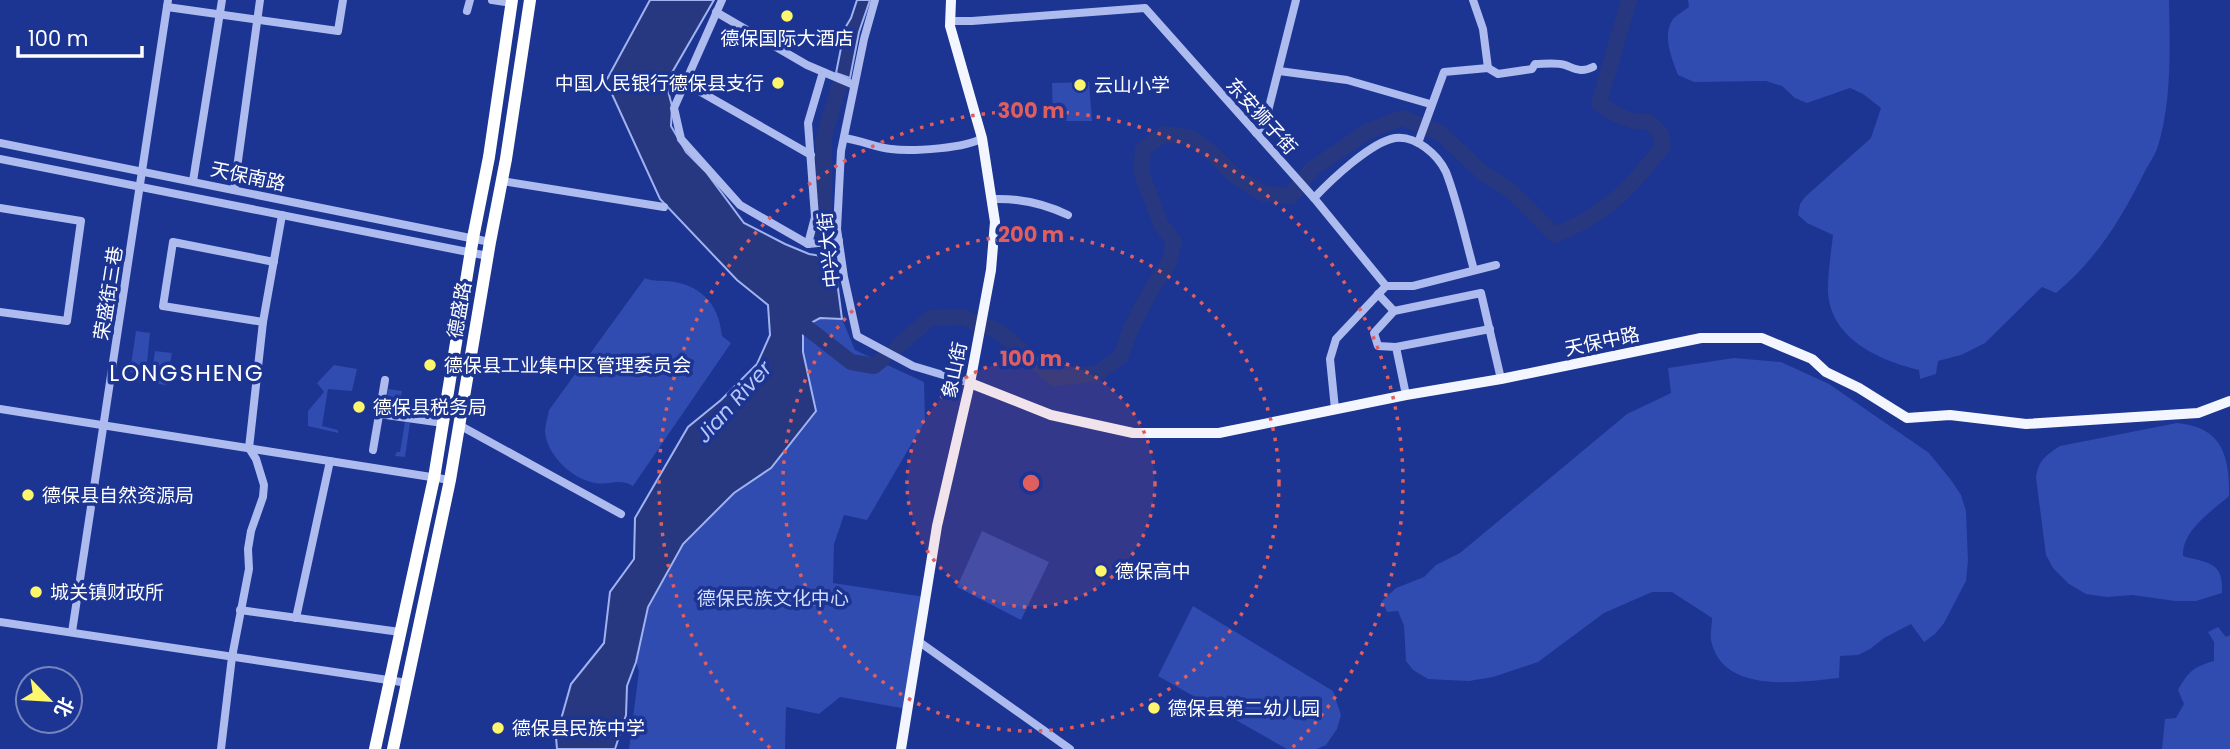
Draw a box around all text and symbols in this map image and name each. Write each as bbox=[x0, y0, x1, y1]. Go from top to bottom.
marker: 德保国际大酒店 bbox=[779, 8, 795, 24]
scale bar bbox=[18, 14, 142, 58]
text: 100 m bbox=[28, 24, 88, 53]
place label: 德保国际大酒店 bbox=[720, 25, 854, 52]
place label: 中国人民银行德保县支行 bbox=[555, 70, 764, 97]
place label: 云山小学 bbox=[1094, 72, 1170, 99]
street label: 东安狮子街 bbox=[1220, 72, 1303, 161]
marker: 中国人民银行德保县支行 bbox=[770, 75, 786, 91]
marker: 云山小学 bbox=[1072, 77, 1088, 93]
text: 300 m bbox=[998, 96, 1064, 125]
street label: 天保南路 bbox=[208, 155, 288, 198]
street label: 中兴大街 bbox=[811, 211, 846, 289]
text: 200 m bbox=[998, 220, 1064, 249]
street label: 荣盛街三巷 bbox=[88, 244, 129, 342]
street label: 德盛路 bbox=[441, 280, 478, 341]
street label: 天保中路 bbox=[1562, 320, 1642, 363]
street label: 象山街 bbox=[935, 339, 974, 401]
text: 100 m bbox=[1000, 344, 1062, 373]
place label: 德保县工业集中区管理委员会 bbox=[444, 352, 691, 379]
water label: Jian River bbox=[689, 354, 779, 449]
district label: LONGSHENG bbox=[109, 357, 265, 389]
marker: 德保县工业集中区管理委员会 bbox=[422, 357, 438, 373]
place label: 德保县税务局 bbox=[373, 394, 487, 421]
marker: 德保县税务局 bbox=[351, 399, 367, 415]
centre of rings bbox=[1019, 471, 1043, 495]
place label: 德保县自然资源局 bbox=[42, 482, 194, 509]
marker: 德保县自然资源局 bbox=[20, 487, 36, 503]
place label: 德保高中 bbox=[1115, 558, 1191, 585]
marker: 德保高中 bbox=[1093, 563, 1109, 579]
place label: 城关镇财政所 bbox=[50, 579, 164, 606]
marker: 城关镇财政所 bbox=[28, 584, 44, 600]
park label: 德保民族文化中心 bbox=[697, 585, 849, 612]
north arrow bbox=[14, 665, 84, 735]
text: 北 bbox=[48, 693, 80, 721]
place label: 德保县第二幼儿园 bbox=[1168, 695, 1320, 722]
marker: 德保县第二幼儿园 bbox=[1146, 700, 1162, 716]
place label: 德保县民族中学 bbox=[512, 715, 645, 742]
marker: 德保县民族中学 bbox=[490, 720, 506, 736]

